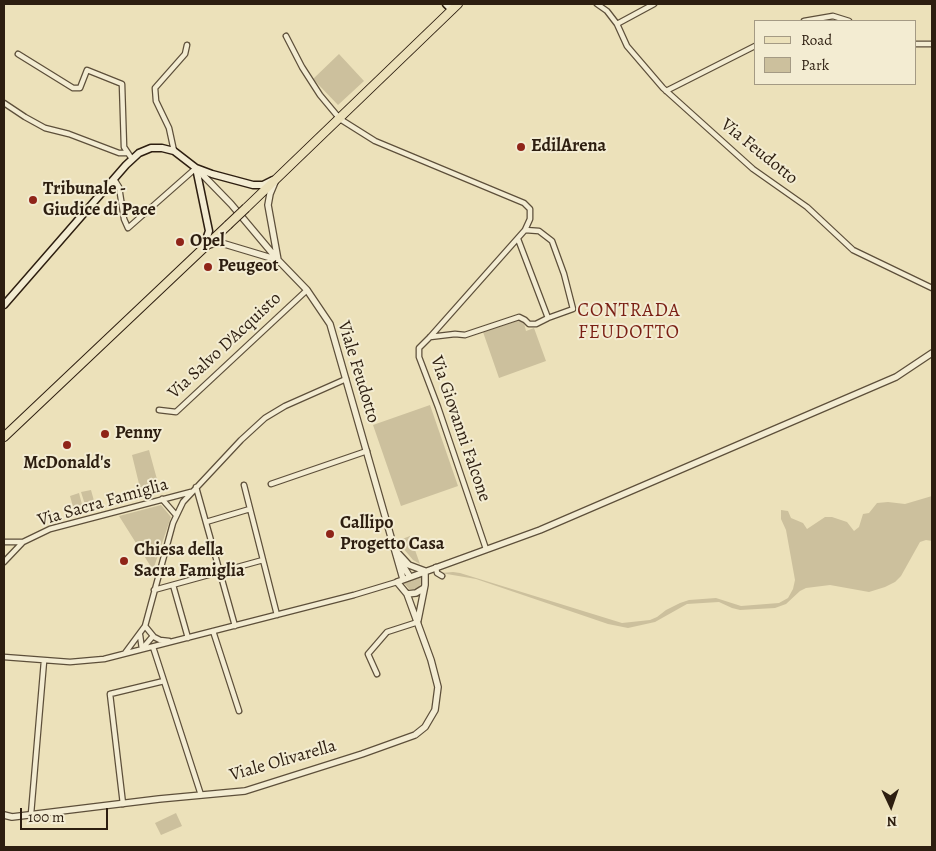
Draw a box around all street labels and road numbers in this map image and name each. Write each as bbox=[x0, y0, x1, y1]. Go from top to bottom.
street label: Via Feudotto bbox=[716, 114, 802, 190]
street label: Via Salvo D'Acquisto bbox=[164, 288, 286, 404]
street label: Viale Feudotto bbox=[332, 318, 384, 426]
street label: Via Giovanni Falcone bbox=[425, 353, 495, 505]
street label: Via Sacra Famiglia bbox=[35, 474, 171, 532]
street label: Viale Olivarella bbox=[227, 735, 339, 787]

